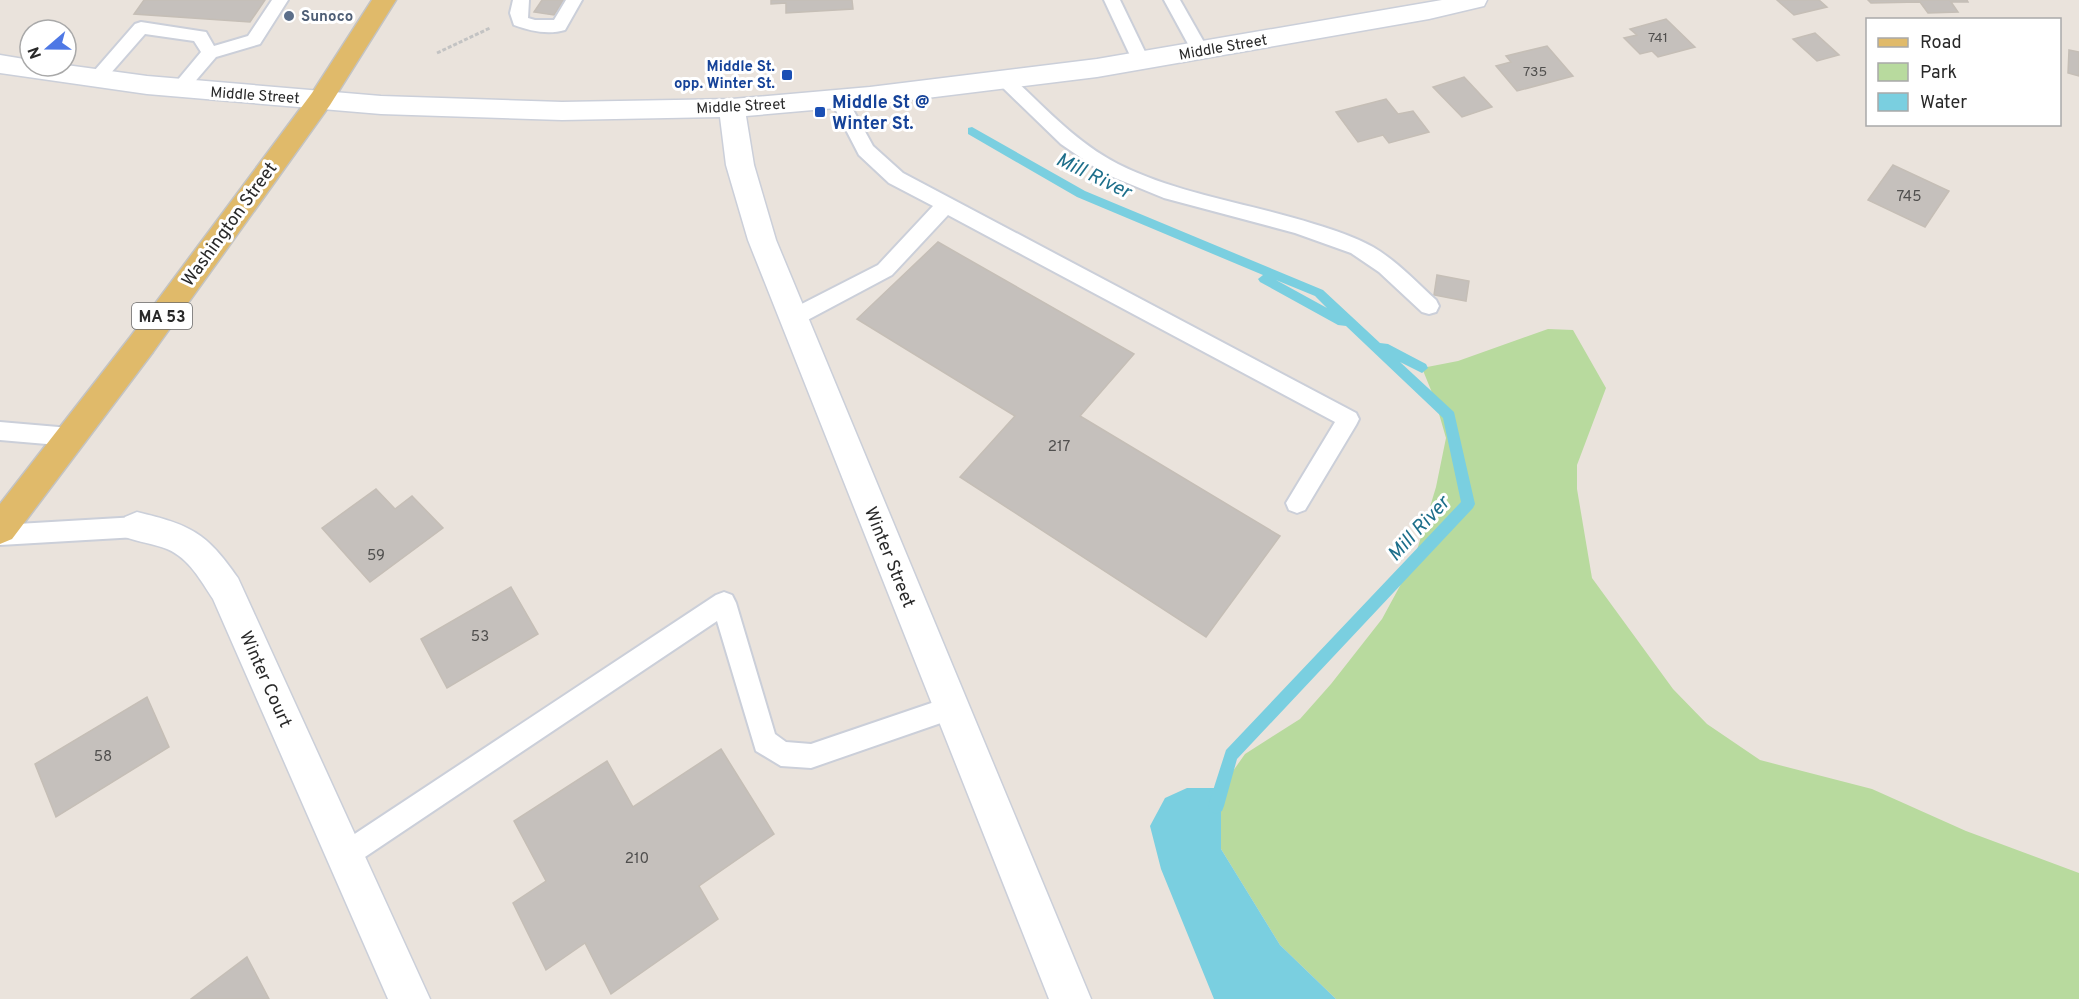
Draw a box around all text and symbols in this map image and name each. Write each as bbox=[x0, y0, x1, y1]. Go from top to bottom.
place label: Sunoco bbox=[301, 8, 353, 27]
marker: Sunoco bbox=[282, 9, 296, 23]
north arrow bbox=[18, 18, 78, 78]
legend bbox=[1866, 18, 2061, 126]
house number: 741 bbox=[1648, 30, 1668, 47]
street label: Middle Street bbox=[1178, 31, 1269, 66]
text: Road bbox=[1920, 32, 1962, 55]
text: N bbox=[24, 44, 47, 61]
place label: Middle St. opp. Winter St. bbox=[674, 58, 775, 94]
text: Park bbox=[1920, 62, 1957, 85]
house number: 735 bbox=[1523, 64, 1547, 81]
marker: Middle St. opp. Winter St. bbox=[780, 68, 794, 82]
street label: Middle Street bbox=[210, 84, 300, 109]
place label: Middle St @ Winter St. bbox=[832, 92, 930, 136]
text: Water bbox=[1920, 92, 1967, 115]
street label: Middle Street bbox=[696, 96, 786, 119]
marker: Middle St @ Winter St. bbox=[813, 105, 827, 119]
water label: Mill River bbox=[1051, 147, 1136, 207]
street label: Washington Street bbox=[177, 158, 283, 292]
house number: 745 bbox=[1897, 188, 1921, 207]
road number: MA 53 bbox=[132, 303, 192, 329]
house number: 217 bbox=[1048, 438, 1070, 457]
water label: Mill River bbox=[1383, 490, 1457, 568]
street label: Winter Street bbox=[858, 504, 919, 611]
house number: 59 bbox=[367, 547, 385, 566]
street label: Winter Court bbox=[233, 628, 296, 732]
house number: 53 bbox=[471, 628, 489, 647]
house number: 58 bbox=[94, 748, 112, 767]
house number: 210 bbox=[625, 850, 649, 869]

